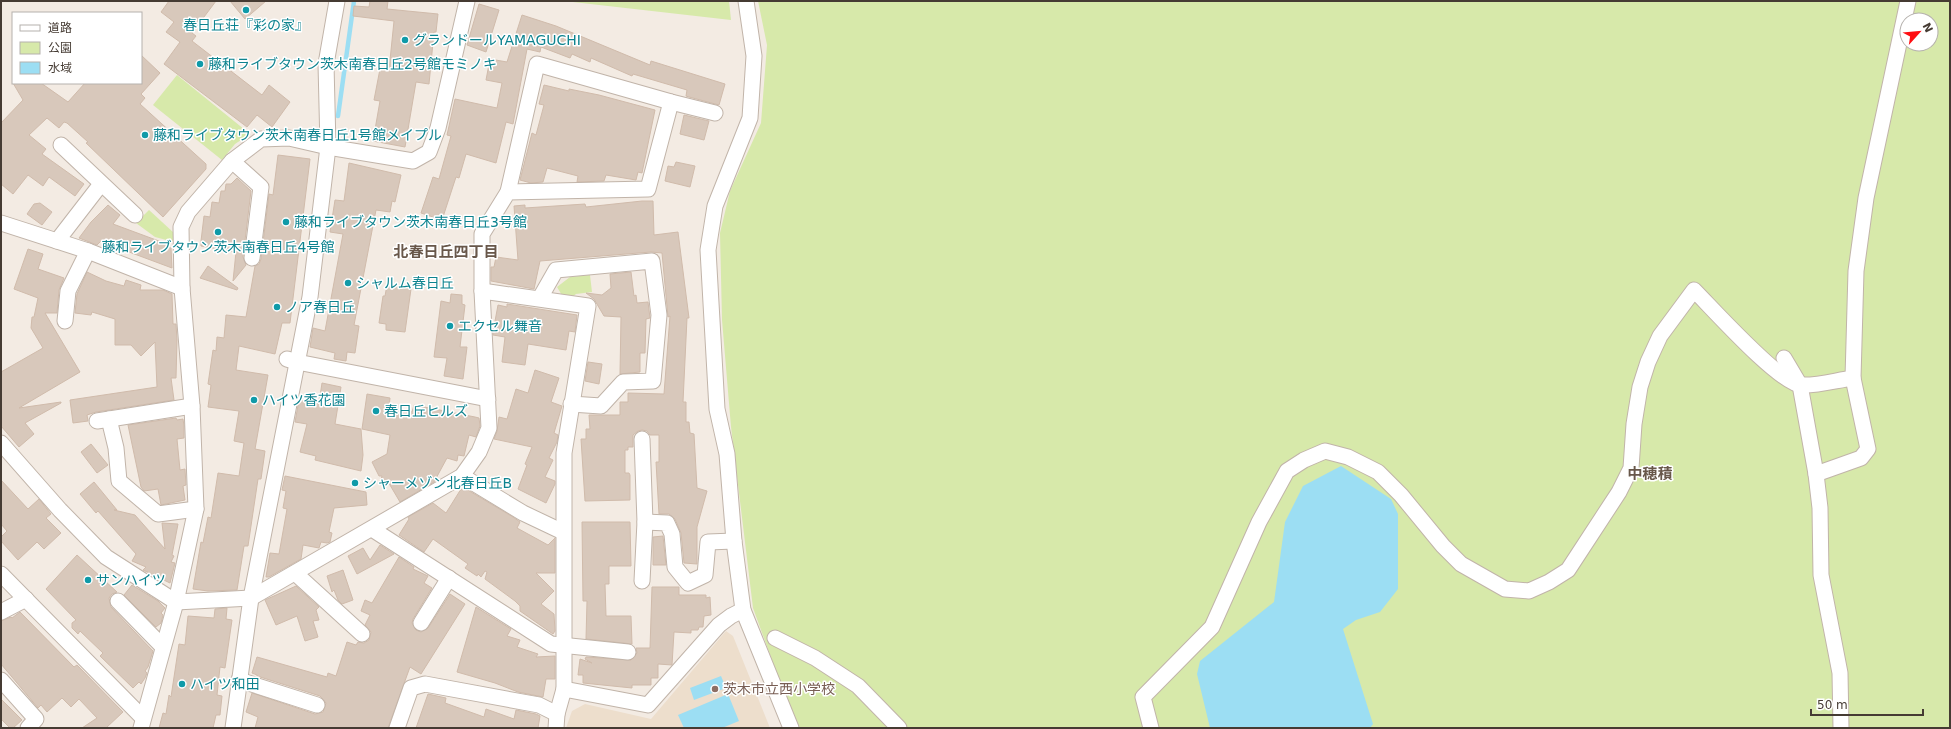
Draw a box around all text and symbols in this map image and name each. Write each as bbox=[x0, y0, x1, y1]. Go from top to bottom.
marker: 春日丘荘『彩の家』 bbox=[241, 5, 251, 15]
legend bbox=[12, 12, 142, 84]
north arrow bbox=[1899, 12, 1939, 52]
place label: 春日丘荘『彩の家』 bbox=[183, 17, 309, 33]
text: 道路 bbox=[48, 21, 72, 35]
text: N bbox=[1920, 21, 1935, 35]
place label: グランドールYAMAGUCHI bbox=[413, 32, 581, 48]
marker: グランドールYAMAGUCHI bbox=[400, 35, 410, 45]
text: 公園 bbox=[48, 41, 72, 55]
place label: 藤和ライブタウン茨木南春日丘2号館モミノキ bbox=[208, 56, 497, 72]
marker: 藤和ライブタウン茨木南春日丘2号館モミノキ bbox=[195, 59, 205, 69]
text: 水域 bbox=[48, 61, 72, 75]
place label: 藤和ライブタウン茨木南春日丘1号館メイプル bbox=[153, 127, 442, 143]
marker: 藤和ライブタウン茨木南春日丘1号館メイプル bbox=[140, 130, 150, 140]
place label: 藤和ライブタウン茨木南春日丘3号館 bbox=[294, 214, 527, 230]
marker: 藤和ライブタウン茨木南春日丘3号館 bbox=[281, 217, 291, 227]
marker: 藤和ライブタウン茨木南春日丘4号館 bbox=[213, 227, 223, 237]
place label: 藤和ライブタウン茨木南春日丘4号館 bbox=[102, 239, 334, 255]
district label: 北春日丘四丁目 bbox=[393, 243, 499, 261]
place label: シャルム春日丘 bbox=[356, 275, 454, 291]
marker: シャルム春日丘 bbox=[343, 278, 353, 288]
place label: ノア春日丘 bbox=[285, 299, 355, 315]
marker: ノア春日丘 bbox=[272, 302, 282, 312]
place label: エクセル舞音 bbox=[458, 318, 542, 334]
marker: エクセル舞音 bbox=[445, 321, 455, 331]
place label: ハイツ香花園 bbox=[262, 392, 346, 408]
marker: ハイツ香花園 bbox=[249, 395, 259, 405]
place label: 春日丘ヒルズ bbox=[384, 403, 468, 419]
marker: 春日丘ヒルズ bbox=[371, 406, 381, 416]
district label: 中穂積 bbox=[1627, 465, 1673, 483]
place label: シャーメゾン北春日丘B bbox=[363, 475, 512, 491]
marker: シャーメゾン北春日丘B bbox=[350, 478, 360, 488]
place label: サンハイツ bbox=[96, 572, 166, 588]
marker: サンハイツ bbox=[83, 575, 93, 585]
place label: ハイツ和田 bbox=[190, 676, 260, 692]
marker: ハイツ和田 bbox=[177, 679, 187, 689]
place label: 茨木市立西小学校 bbox=[723, 681, 835, 697]
marker: 茨木市立西小学校 bbox=[710, 684, 720, 694]
scale bar bbox=[1811, 691, 1923, 717]
text: 50 m bbox=[1817, 698, 1848, 712]

